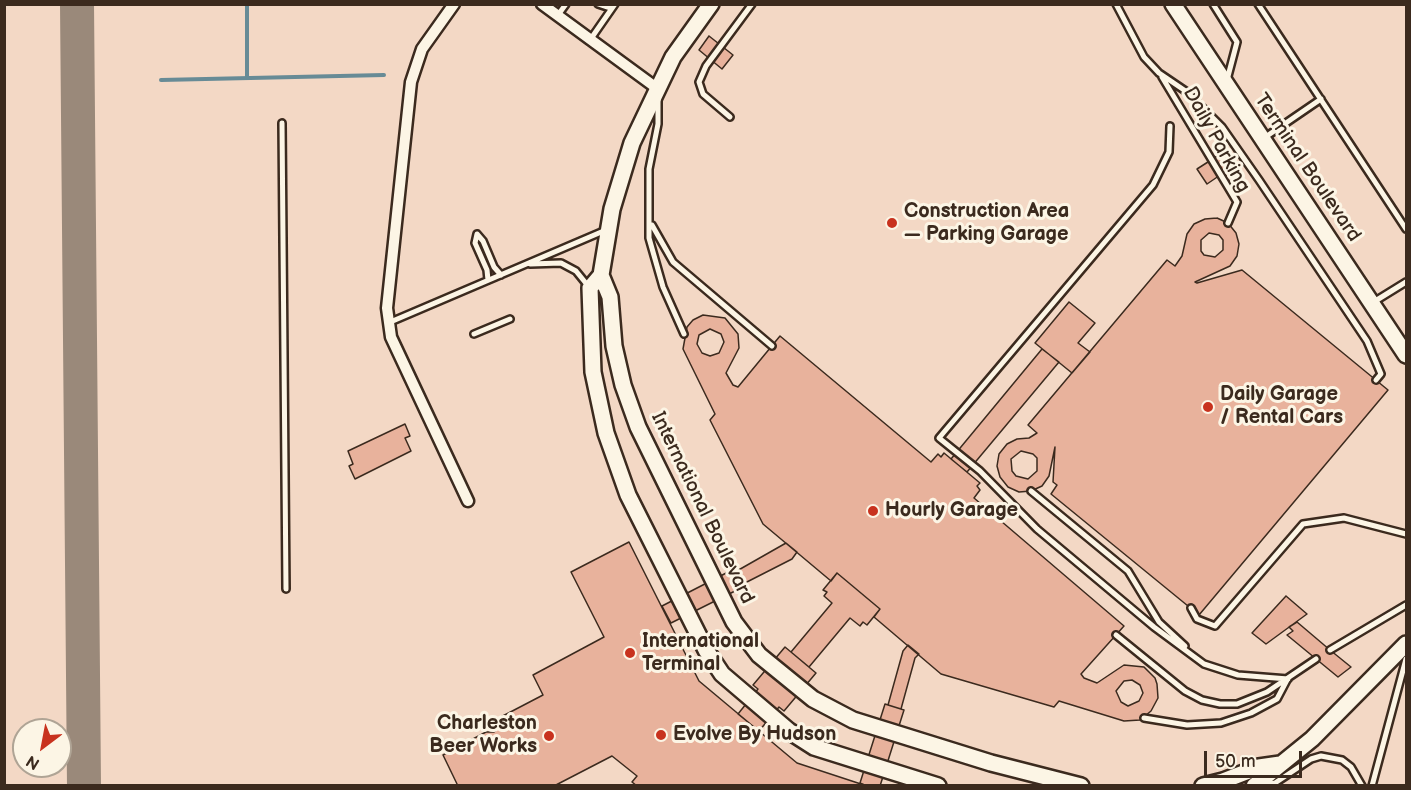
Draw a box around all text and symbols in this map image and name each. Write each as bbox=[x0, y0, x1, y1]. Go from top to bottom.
street label: Daily Parking bbox=[1177, 83, 1255, 197]
street label: Terminal Boulevard bbox=[1248, 89, 1366, 247]
place label: Construction Area — Parking Garage bbox=[904, 200, 1069, 247]
marker: Construction Area — Parking Garage bbox=[885, 216, 899, 230]
place label: Daily Garage / Rental Cars bbox=[1220, 383, 1343, 430]
marker: Daily Garage / Rental Cars bbox=[1201, 400, 1215, 414]
street label: International Boulevard bbox=[645, 408, 759, 608]
place label: Hourly Garage bbox=[885, 499, 1018, 523]
marker: Hourly Garage bbox=[866, 504, 880, 518]
place label: International Terminal bbox=[642, 630, 759, 677]
marker: International Terminal bbox=[623, 646, 637, 660]
place label: Charleston Beer Works bbox=[429, 712, 537, 759]
north arrow bbox=[12, 718, 72, 778]
place label: Evolve By Hudson bbox=[673, 723, 836, 747]
marker: Evolve By Hudson bbox=[654, 728, 668, 742]
marker: Charleston Beer Works bbox=[542, 729, 556, 743]
scale bar bbox=[1207, 739, 1304, 777]
text: N bbox=[23, 751, 43, 773]
text: 50 m bbox=[1215, 751, 1256, 772]

